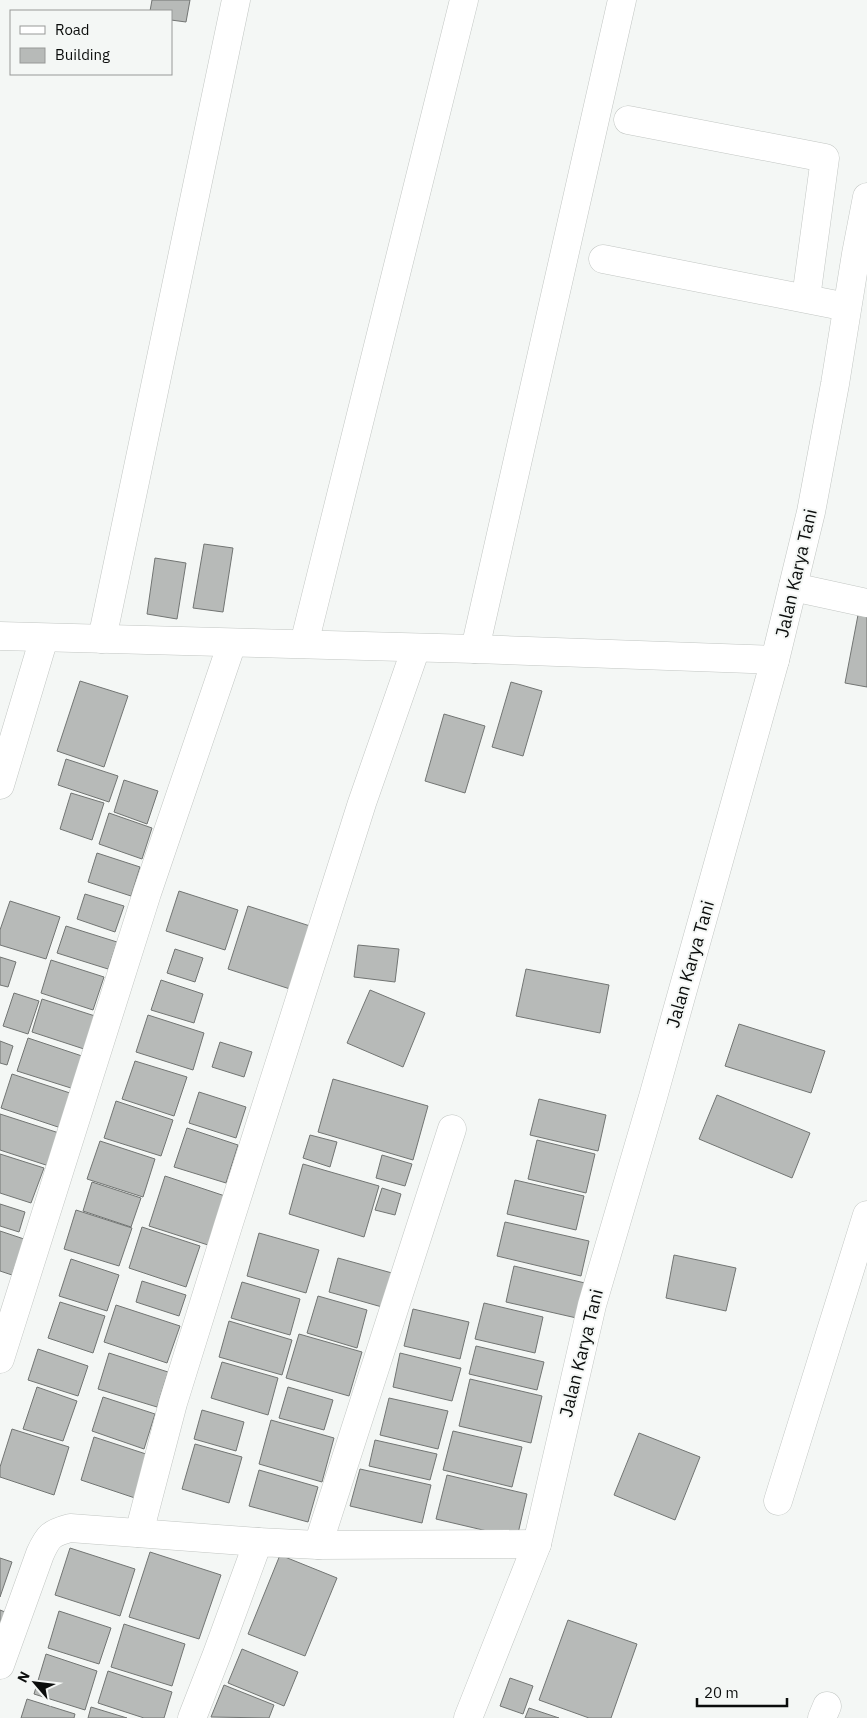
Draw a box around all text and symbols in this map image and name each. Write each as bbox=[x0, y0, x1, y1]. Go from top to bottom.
legend bbox=[10, 10, 172, 75]
text: Road bbox=[55, 20, 90, 39]
text: Building bbox=[55, 45, 110, 64]
street label: Jalan Karya Tani bbox=[770, 506, 822, 640]
street label: Jalan Karya Tani bbox=[661, 898, 719, 1030]
street label: Jalan Karya Tani bbox=[554, 1287, 608, 1419]
north arrow bbox=[10, 1658, 60, 1708]
text: N bbox=[13, 1668, 34, 1686]
scale bar bbox=[697, 1676, 787, 1708]
text: 20 m bbox=[704, 1683, 739, 1702]

